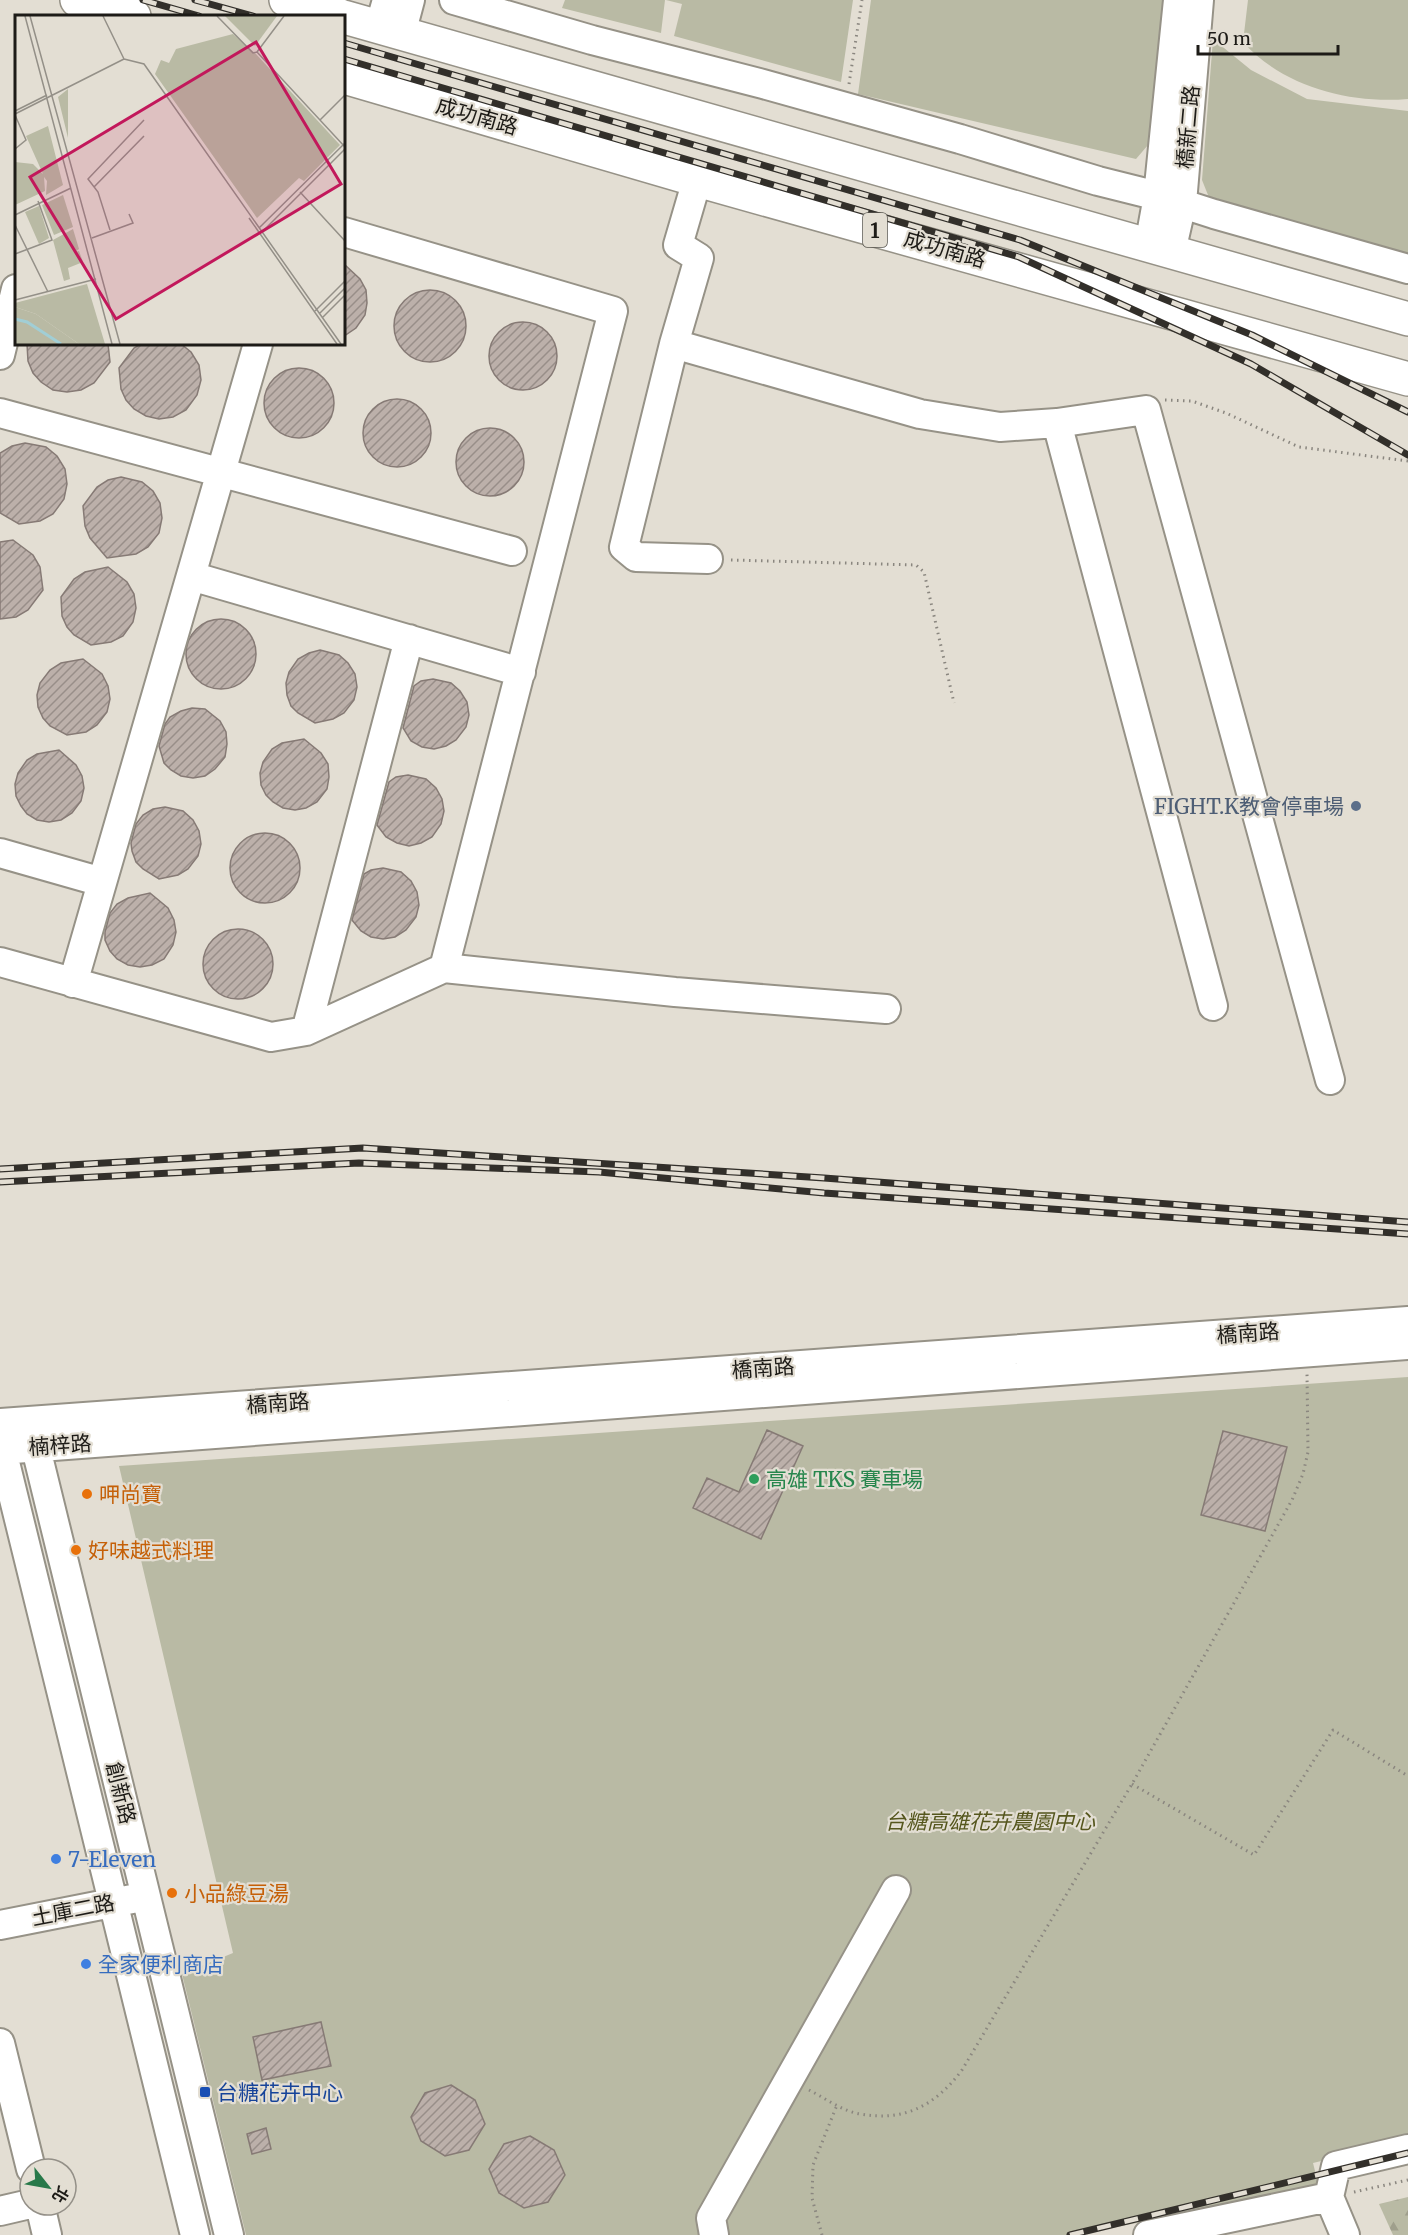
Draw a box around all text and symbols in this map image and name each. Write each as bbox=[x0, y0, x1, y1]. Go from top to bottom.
inset map bbox=[15, 15, 345, 345]
scale bar bbox=[1198, 18, 1338, 56]
text: 50 m bbox=[1207, 27, 1251, 50]
street label: 橋新二路 bbox=[1171, 84, 1205, 170]
street label: 成功南路 bbox=[433, 91, 521, 141]
road number: 1 bbox=[863, 213, 887, 247]
street label: 成功南路 bbox=[901, 224, 989, 274]
place label: FIGHT.K教會停車場 bbox=[1154, 793, 1344, 820]
marker: FIGHT.K教會停車場 bbox=[1349, 799, 1363, 813]
street label: 橋南路 bbox=[1216, 1317, 1280, 1349]
street label: 橋南路 bbox=[731, 1352, 795, 1384]
street label: 橋南路 bbox=[246, 1387, 310, 1419]
street label: 楠梓路 bbox=[28, 1429, 92, 1461]
place label: 高雄 TKS 賽車場 bbox=[766, 1466, 923, 1493]
marker: 高雄 TKS 賽車場 bbox=[747, 1472, 761, 1486]
place label: 呷尚寶 bbox=[99, 1481, 162, 1508]
marker: 呷尚寶 bbox=[80, 1487, 94, 1501]
place label: 好味越式料理 bbox=[88, 1537, 214, 1564]
marker: 好味越式料理 bbox=[69, 1543, 83, 1557]
street label: 創新路 bbox=[100, 1759, 142, 1827]
park label: 台糖高雄花卉農園中心 bbox=[885, 1808, 1096, 1835]
place label: 7-Eleven bbox=[68, 1846, 156, 1873]
marker: 7-Eleven bbox=[49, 1852, 63, 1866]
place label: 小品綠豆湯 bbox=[184, 1880, 289, 1907]
marker: 小品綠豆湯 bbox=[165, 1886, 179, 1900]
street label: 土庫二路 bbox=[29, 1889, 117, 1931]
place label: 全家便利商店 bbox=[98, 1951, 224, 1978]
marker: 全家便利商店 bbox=[79, 1957, 93, 1971]
place label: 台糖花卉中心 bbox=[217, 2079, 343, 2106]
marker: 台糖花卉中心 bbox=[198, 2085, 212, 2099]
north arrow bbox=[18, 2157, 78, 2217]
text: 北 bbox=[48, 2183, 74, 2207]

